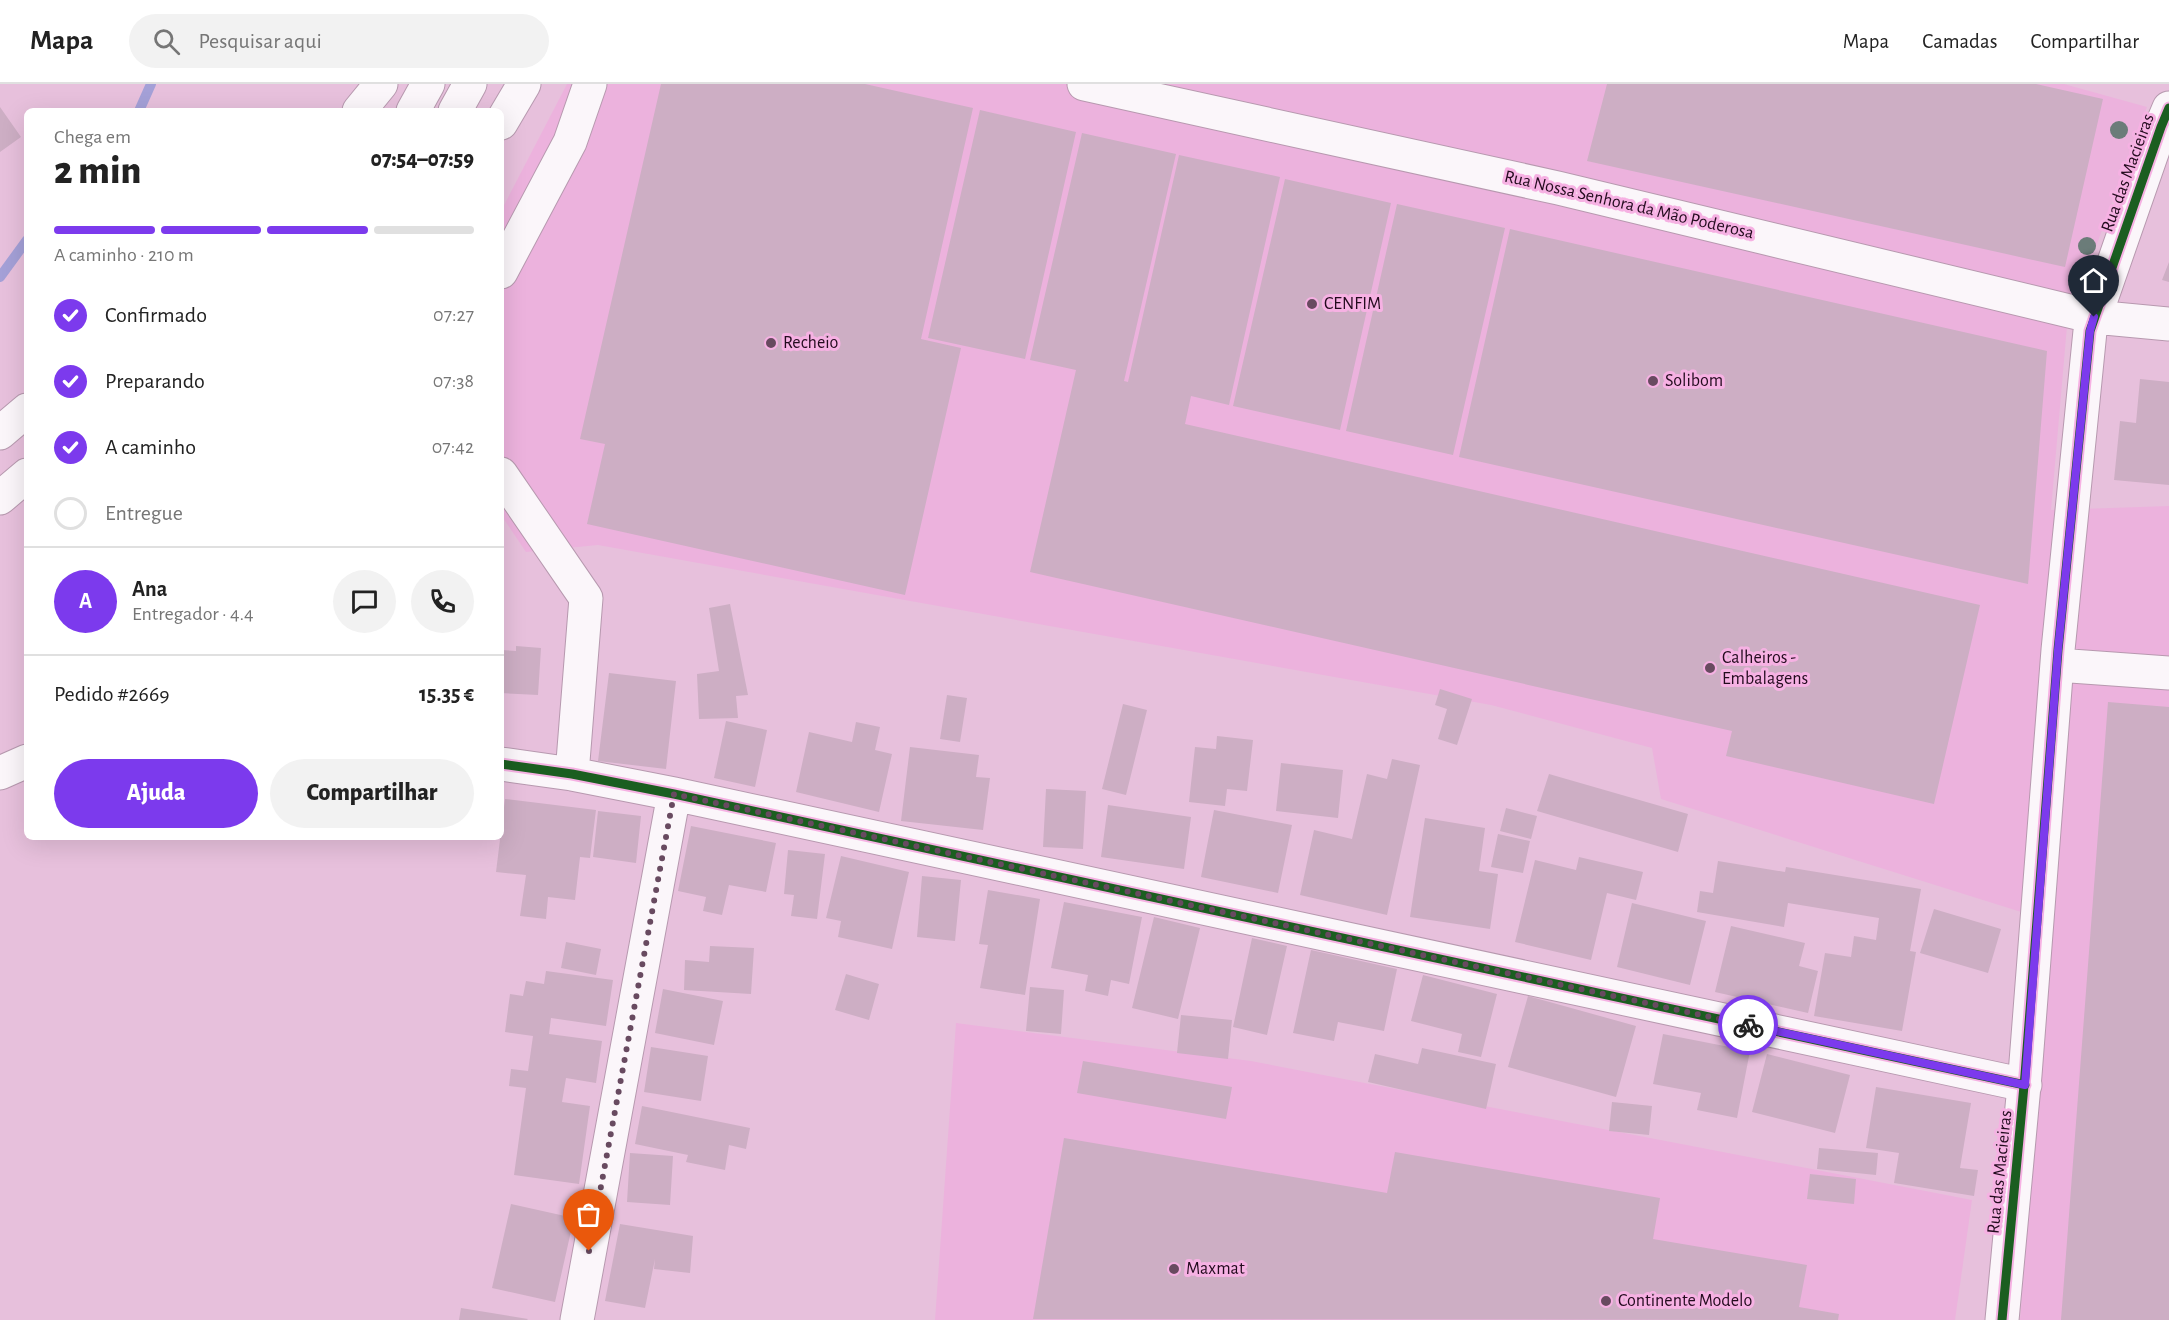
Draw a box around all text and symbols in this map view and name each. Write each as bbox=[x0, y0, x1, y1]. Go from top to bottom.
search box bbox=[129, 14, 549, 68]
icon: search bbox=[150, 25, 183, 58]
text: Mapa bbox=[30, 27, 93, 55]
text: Pesquisar aqui bbox=[198, 30, 322, 52]
text: Mapa bbox=[1843, 31, 1889, 52]
text: Camadas bbox=[1922, 31, 1997, 52]
text: Compartilhar bbox=[2030, 31, 2139, 52]
street label: Rua das Macieiras bbox=[2098, 112, 2158, 234]
text: Chega em bbox=[54, 127, 131, 147]
text: 07:54–07:59 bbox=[371, 148, 474, 170]
text: 2 min bbox=[54, 152, 141, 191]
street label: Rua Nossa Senhora da Mão Poderosa bbox=[1502, 167, 1756, 243]
text: A caminho · 210 m bbox=[54, 245, 194, 265]
pin bbox=[2068, 255, 2119, 317]
icon: home bbox=[2077, 264, 2110, 297]
place label: CENFIM bbox=[1324, 295, 1381, 313]
marker: CENFIM bbox=[1305, 297, 1319, 311]
icon: check bbox=[54, 299, 87, 332]
text: Confirmado bbox=[105, 304, 207, 326]
text: 07:27 bbox=[433, 305, 474, 325]
place label: Recheio bbox=[783, 334, 839, 352]
marker: Recheio bbox=[764, 336, 778, 350]
icon: check bbox=[54, 365, 87, 398]
text: Preparando bbox=[105, 370, 205, 392]
text: 07:38 bbox=[433, 371, 474, 391]
place label: Solibom bbox=[1665, 372, 1723, 390]
marker: Solibom bbox=[1646, 374, 1660, 388]
icon: check bbox=[54, 431, 87, 464]
text: A caminho bbox=[105, 436, 196, 458]
text: 07:42 bbox=[432, 437, 474, 457]
text: Entregue bbox=[105, 502, 183, 524]
button: chat bbox=[333, 570, 396, 633]
button: phone bbox=[411, 570, 474, 633]
text: Ana bbox=[132, 578, 167, 600]
text: A bbox=[79, 590, 92, 612]
text: Entregador · 4.4 bbox=[132, 604, 254, 624]
place label: Calheiros - Embalagens bbox=[1722, 649, 1808, 688]
marker: Calheiros - Embalagens bbox=[1703, 661, 1717, 675]
text: Pedido #2669 bbox=[54, 683, 170, 705]
text: 15.35 € bbox=[419, 683, 474, 705]
button: Ajuda bbox=[54, 759, 258, 828]
button: Compartilhar bbox=[270, 759, 474, 828]
courier bbox=[1718, 995, 1778, 1055]
icon: bike bbox=[1732, 1009, 1765, 1042]
street label: Rua das Macieiras bbox=[1985, 1109, 2015, 1235]
pin bbox=[563, 1189, 614, 1251]
icon: bag bbox=[572, 1198, 605, 1231]
place label: Maxmat bbox=[1186, 1260, 1245, 1278]
marker: Maxmat bbox=[1167, 1262, 1181, 1276]
place label: Continente Modelo bbox=[1618, 1292, 1752, 1310]
marker: Continente Modelo bbox=[1599, 1294, 1613, 1308]

